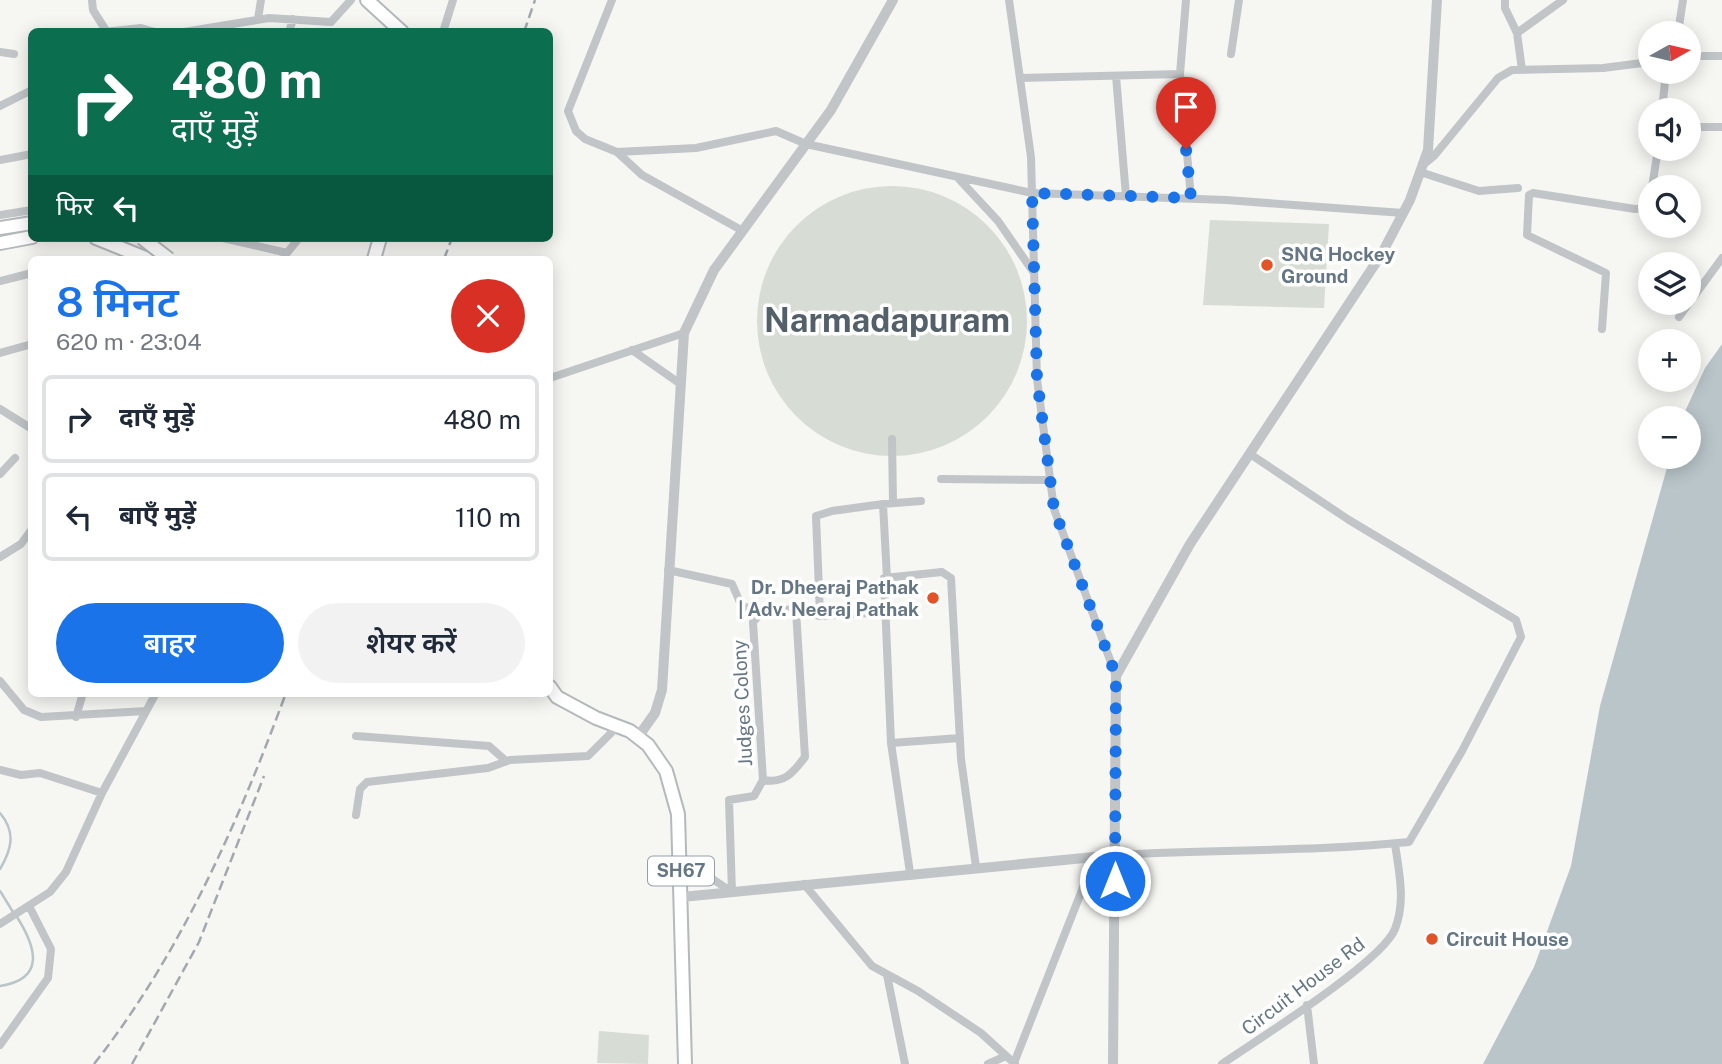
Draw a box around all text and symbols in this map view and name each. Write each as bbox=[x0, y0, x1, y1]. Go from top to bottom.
north arrow bbox=[1638, 21, 1701, 84]
map controls bbox=[1638, 21, 1701, 469]
text: 480 m bbox=[171, 51, 322, 109]
icon: right bbox=[56, 56, 147, 147]
pin bbox=[1156, 77, 1216, 149]
icon: arrive bbox=[1167, 88, 1205, 126]
button: sound bbox=[1638, 98, 1701, 161]
text: दाएँ मुड़ें bbox=[171, 110, 258, 147]
button: search bbox=[1638, 175, 1701, 238]
icon: left bbox=[107, 189, 145, 227]
text: फिर bbox=[56, 190, 93, 221]
place label: SNG Hockey Ground bbox=[1281, 243, 1396, 287]
button: layers bbox=[1638, 252, 1701, 315]
marker: SNG Hockey Ground bbox=[1259, 257, 1275, 273]
text: 8 मिनट bbox=[56, 277, 179, 326]
button: close bbox=[451, 279, 525, 353]
district label: Narmadapuram bbox=[764, 301, 1010, 339]
text: 620 m · 23:04 bbox=[56, 328, 202, 355]
button: + bbox=[1638, 329, 1701, 392]
icon: right bbox=[60, 400, 98, 438]
text: दाएँ मुड़ें bbox=[119, 401, 195, 432]
text: 480 m bbox=[443, 404, 521, 435]
button: − bbox=[1638, 406, 1701, 469]
icon: left bbox=[60, 498, 98, 536]
text: बाएँ मुड़ें bbox=[119, 499, 196, 530]
text: 110 m bbox=[455, 502, 521, 533]
place label: Dr. Dheeraj Pathak | Adv. Neeraj Pathak bbox=[738, 576, 919, 620]
marker: Dr. Dheeraj Pathak | Adv. Neeraj Pathak bbox=[925, 590, 941, 606]
button: बाहर bbox=[56, 603, 284, 683]
button: शेयर करें bbox=[298, 603, 525, 683]
street label: Judges Colony bbox=[728, 639, 756, 767]
position arrow bbox=[1078, 844, 1152, 918]
road number: SH67 bbox=[648, 856, 714, 886]
place label: Circuit House bbox=[1446, 928, 1569, 950]
marker: Circuit House bbox=[1424, 931, 1440, 947]
street label: Circuit House Rd bbox=[1237, 933, 1369, 1039]

